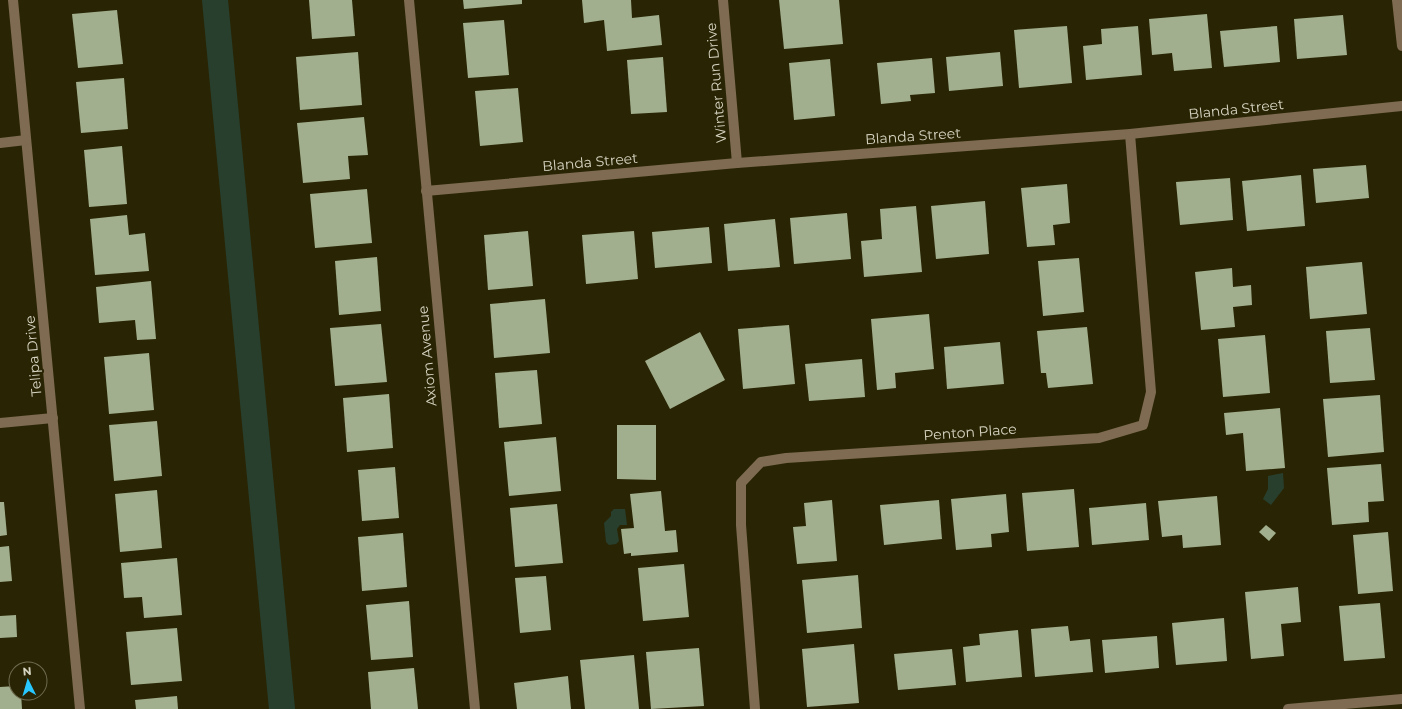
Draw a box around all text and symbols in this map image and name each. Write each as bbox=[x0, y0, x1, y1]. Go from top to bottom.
street label: Winter Run Drive bbox=[702, 22, 730, 144]
street label: Blanda Street bbox=[1187, 95, 1285, 123]
street label: Blanda Street bbox=[865, 124, 962, 148]
street label: Blanda Street bbox=[541, 149, 639, 175]
street label: Axiom Avenue bbox=[414, 305, 440, 407]
street label: Telipa Drive bbox=[20, 315, 46, 397]
street label: Penton Place bbox=[923, 420, 1017, 444]
north arrow bbox=[8, 661, 48, 701]
text: N bbox=[22, 664, 32, 678]

